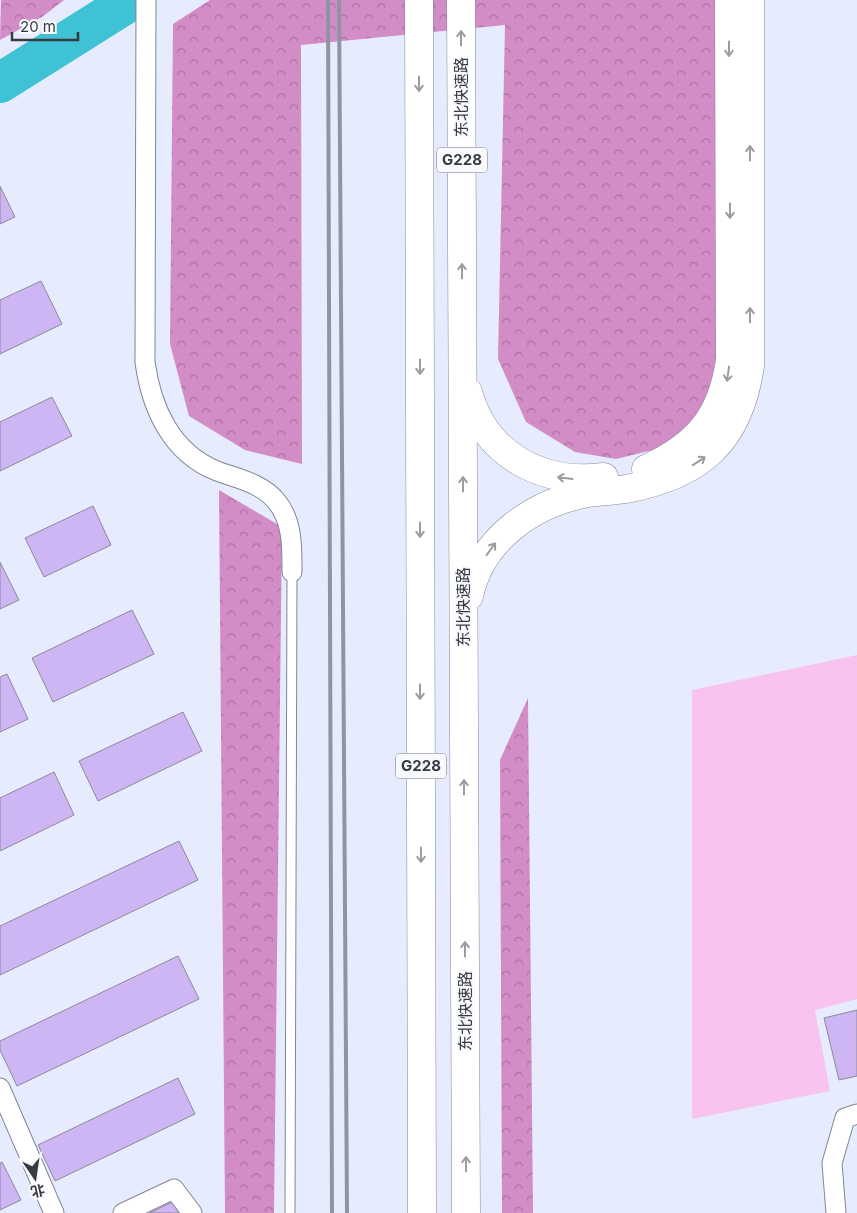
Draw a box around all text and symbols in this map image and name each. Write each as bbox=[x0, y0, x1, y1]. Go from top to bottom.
scale bar bbox=[12, 10, 79, 42]
text: 20 m bbox=[20, 17, 56, 36]
one-way arrow bbox=[456, 31, 466, 47]
one-way arrow bbox=[724, 40, 734, 56]
street label: 东北快速路 bbox=[451, 57, 471, 137]
one-way arrow bbox=[414, 75, 424, 91]
one-way arrow bbox=[745, 145, 755, 162]
road number: G228 bbox=[437, 148, 487, 172]
one-way arrow bbox=[725, 202, 735, 219]
one-way arrow bbox=[457, 263, 467, 280]
one-way arrow bbox=[745, 308, 755, 324]
one-way arrow bbox=[415, 359, 425, 375]
one-way arrow bbox=[723, 365, 733, 381]
one-way arrow bbox=[692, 456, 706, 466]
one-way arrow bbox=[557, 473, 573, 483]
one-way arrow bbox=[458, 477, 468, 493]
one-way arrow bbox=[415, 522, 425, 538]
one-way arrow bbox=[485, 543, 496, 556]
street label: 东北快速路 bbox=[453, 567, 473, 647]
one-way arrow bbox=[415, 684, 425, 700]
road number: G228 bbox=[396, 754, 446, 778]
one-way arrow bbox=[459, 779, 469, 796]
one-way arrow bbox=[416, 846, 426, 863]
one-way arrow bbox=[460, 942, 470, 958]
street label: 东北快速路 bbox=[455, 971, 475, 1051]
north arrow bbox=[10, 1153, 60, 1203]
one-way arrow bbox=[461, 1157, 471, 1173]
text: 北 bbox=[29, 1181, 47, 1201]

